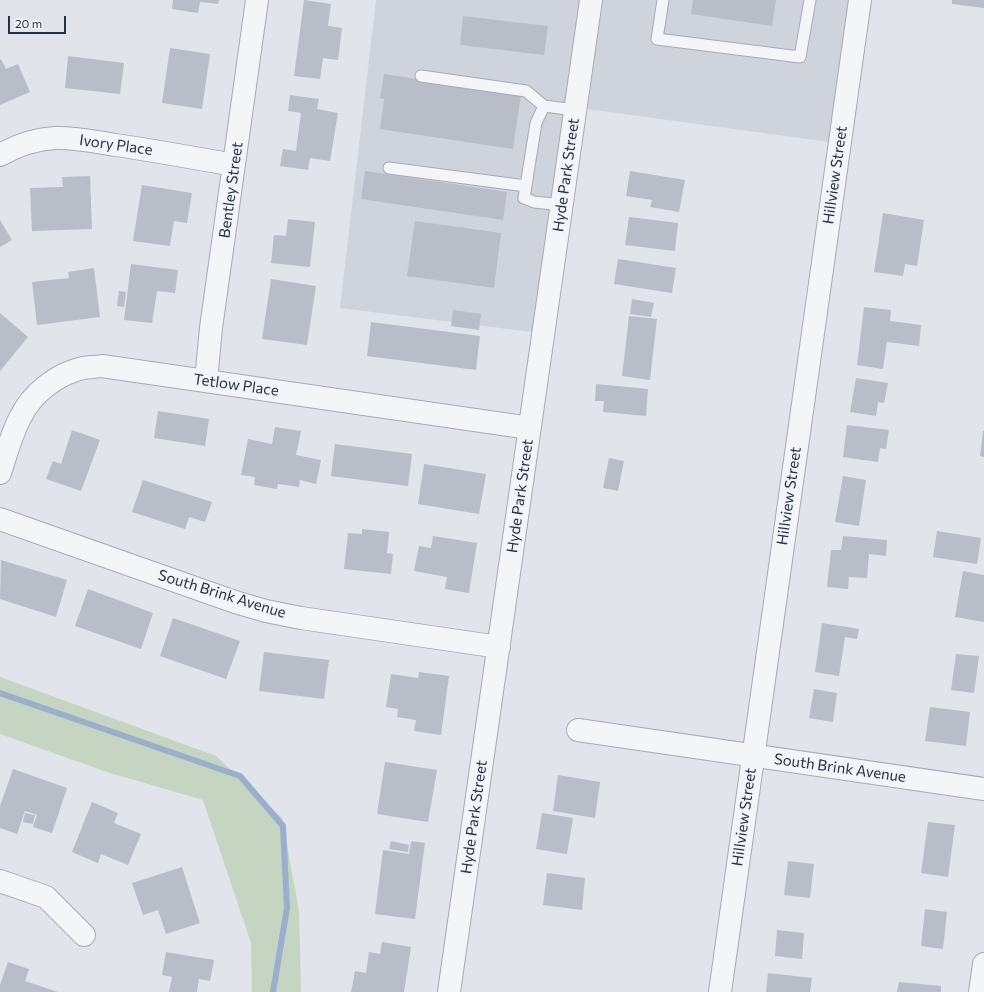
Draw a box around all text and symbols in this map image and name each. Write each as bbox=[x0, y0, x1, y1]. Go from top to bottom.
scale bar bbox=[10, 8, 68, 34]
text: 20 m bbox=[15, 16, 42, 30]
street label: Hyde Park Street bbox=[549, 117, 583, 233]
street label: Hillview Street bbox=[819, 125, 851, 225]
street label: Ivory Place bbox=[78, 131, 154, 159]
street label: Bentley Street bbox=[215, 141, 247, 239]
street label: Tetlow Place bbox=[192, 370, 280, 400]
street label: Hyde Park Street bbox=[503, 438, 537, 554]
street label: Hillview Street bbox=[773, 446, 805, 546]
street label: South Brink Avenue bbox=[156, 566, 288, 622]
street label: South Brink Avenue bbox=[773, 750, 907, 786]
street label: Hyde Park Street bbox=[457, 759, 491, 875]
street label: Hillview Street bbox=[728, 767, 760, 867]

